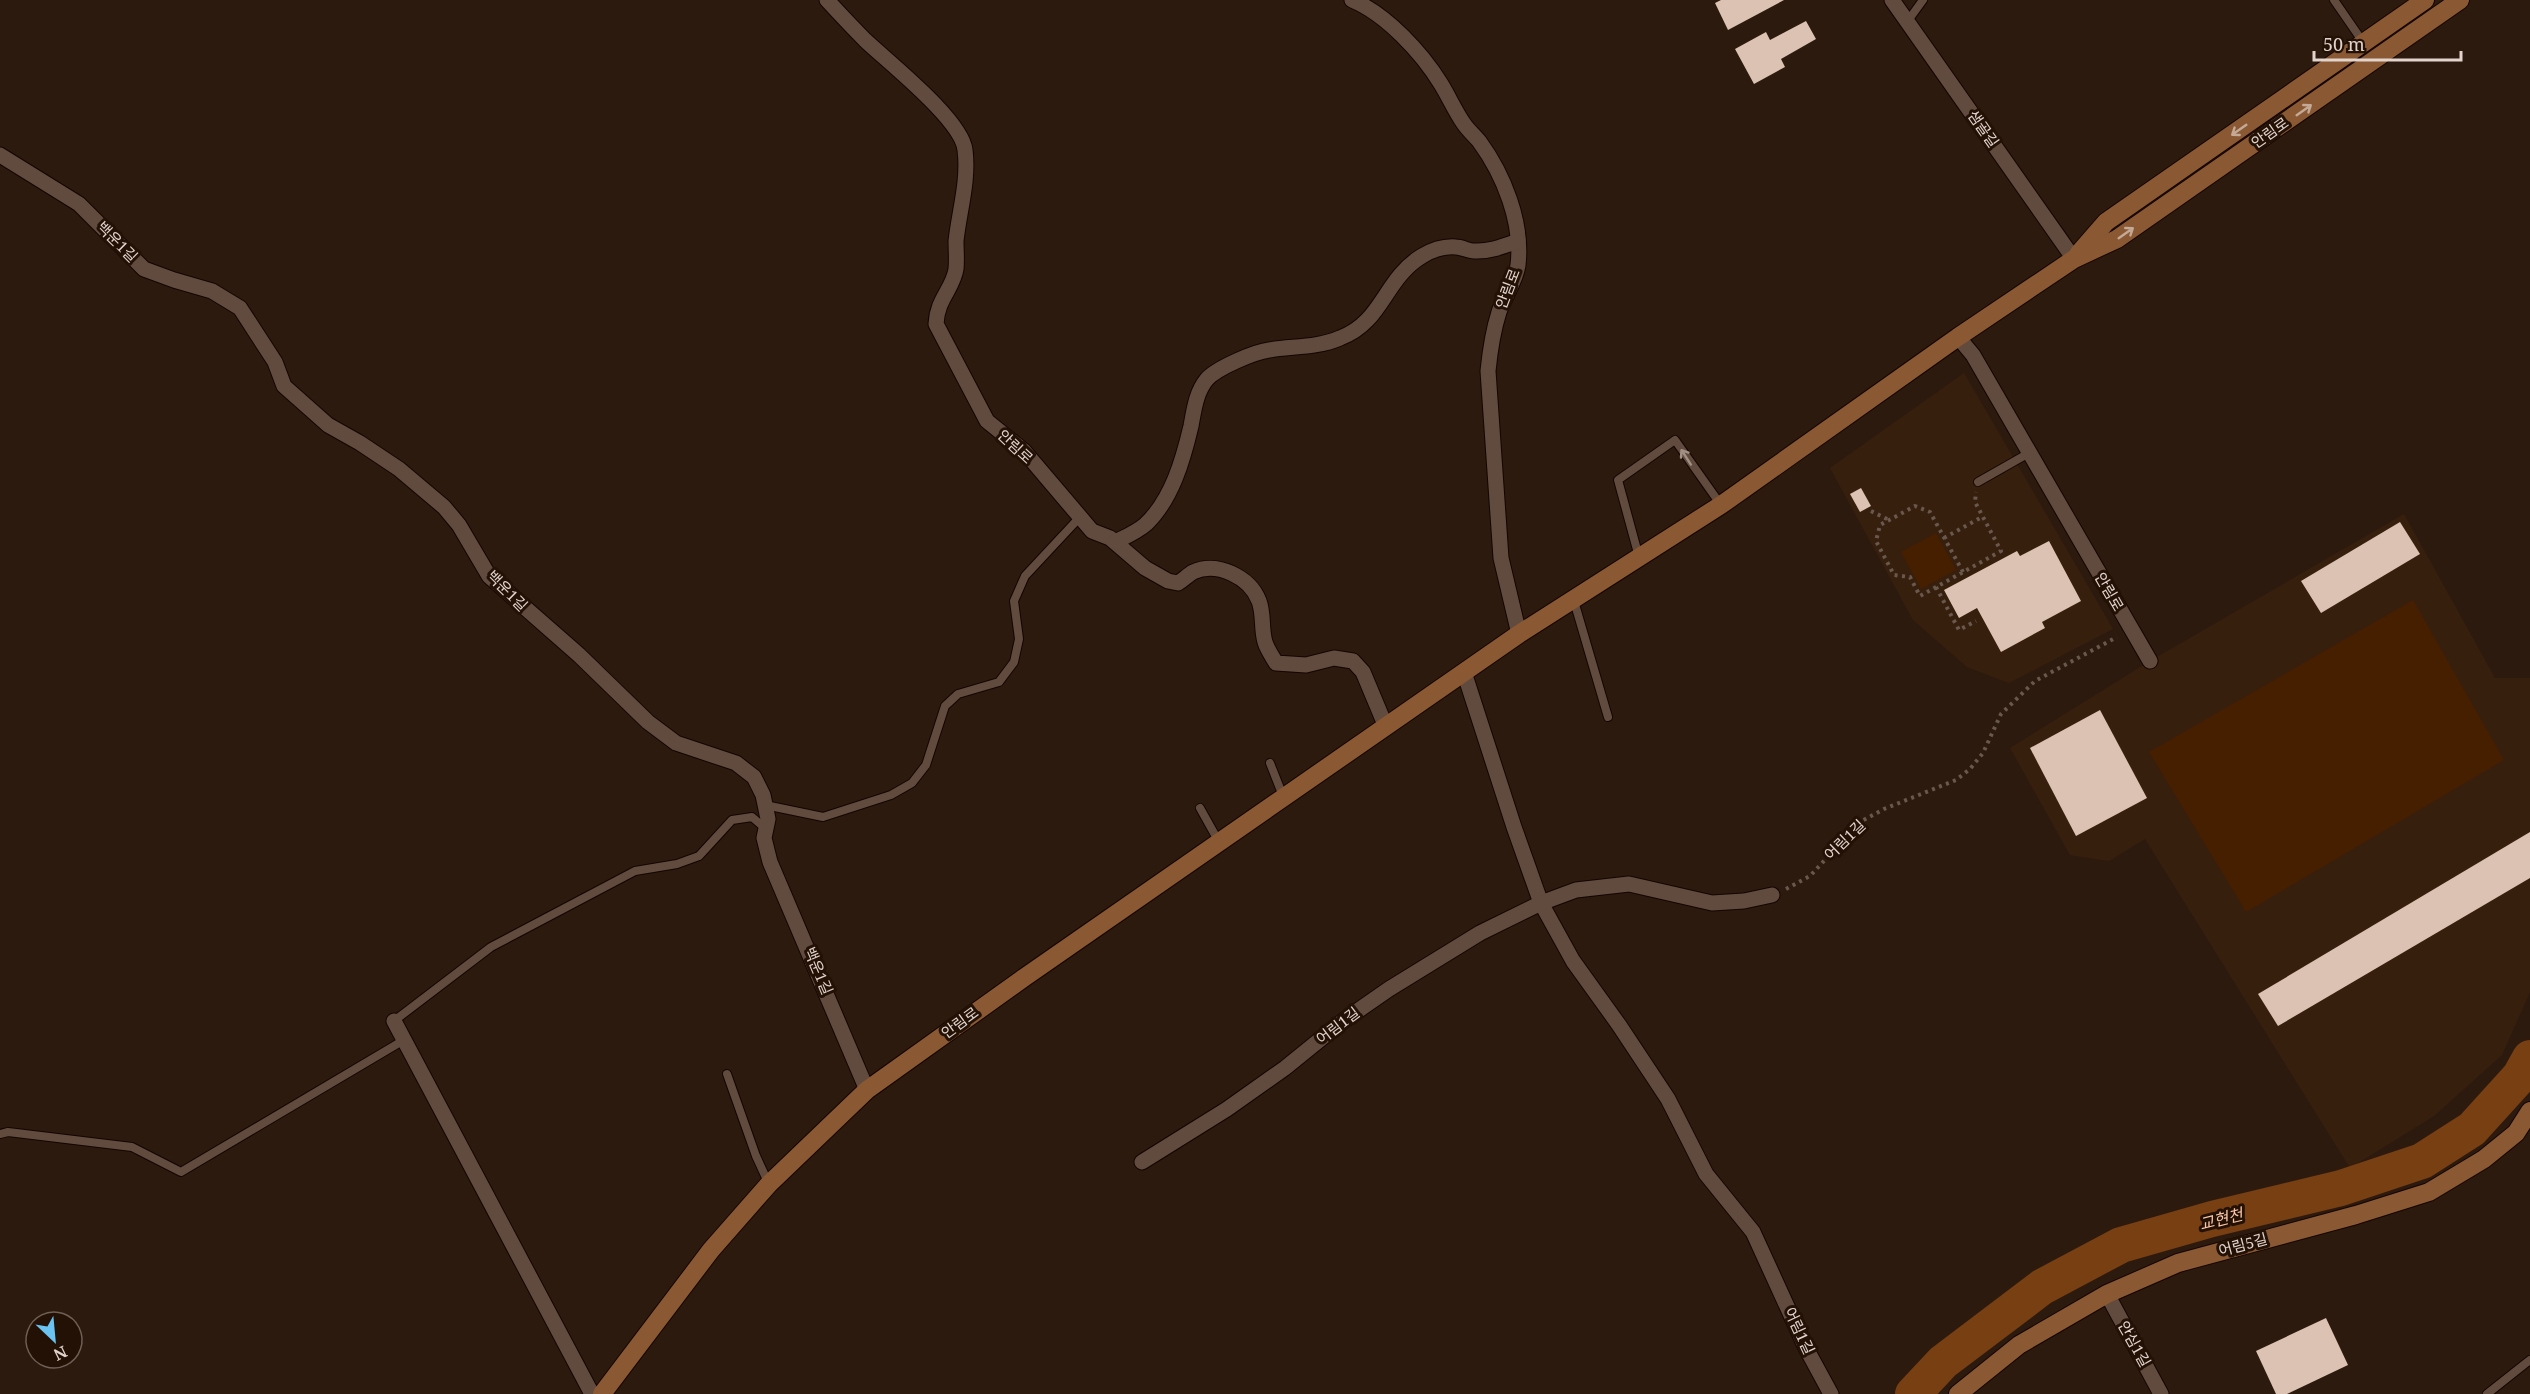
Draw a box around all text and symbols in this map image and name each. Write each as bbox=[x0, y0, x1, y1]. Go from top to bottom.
scale bar bbox=[2314, 24, 2461, 62]
text: 50 m bbox=[2323, 32, 2365, 56]
one-way arrow bbox=[2295, 104, 2311, 116]
street label: 샘골길 bbox=[1964, 106, 2004, 151]
street label: 안림로 bbox=[2247, 112, 2292, 152]
one-way arrow bbox=[2232, 124, 2248, 136]
street label: 백운1길 bbox=[93, 217, 142, 266]
one-way arrow bbox=[2117, 227, 2134, 239]
street label: 안림로 bbox=[1490, 266, 1524, 312]
street label: 안림로 bbox=[994, 425, 1038, 468]
one-way arrow bbox=[1680, 449, 1693, 466]
street label: 백운1길 bbox=[483, 566, 532, 615]
street label: 안림로 bbox=[2091, 569, 2129, 614]
street label: 어림1길 bbox=[1819, 815, 1869, 864]
street label: 백운1길 bbox=[800, 944, 838, 997]
street label: 안림로 bbox=[937, 1002, 982, 1042]
street label: 어림1길 bbox=[1311, 1002, 1363, 1048]
water label: 교현천 bbox=[2197, 1202, 2247, 1235]
street label: 어림5길 bbox=[2216, 1228, 2269, 1260]
street label: 어림1길 bbox=[1780, 1304, 1819, 1357]
north arrow bbox=[24, 1310, 84, 1370]
street label: 안심1길 bbox=[2114, 1317, 2156, 1370]
text: N bbox=[50, 1341, 71, 1366]

